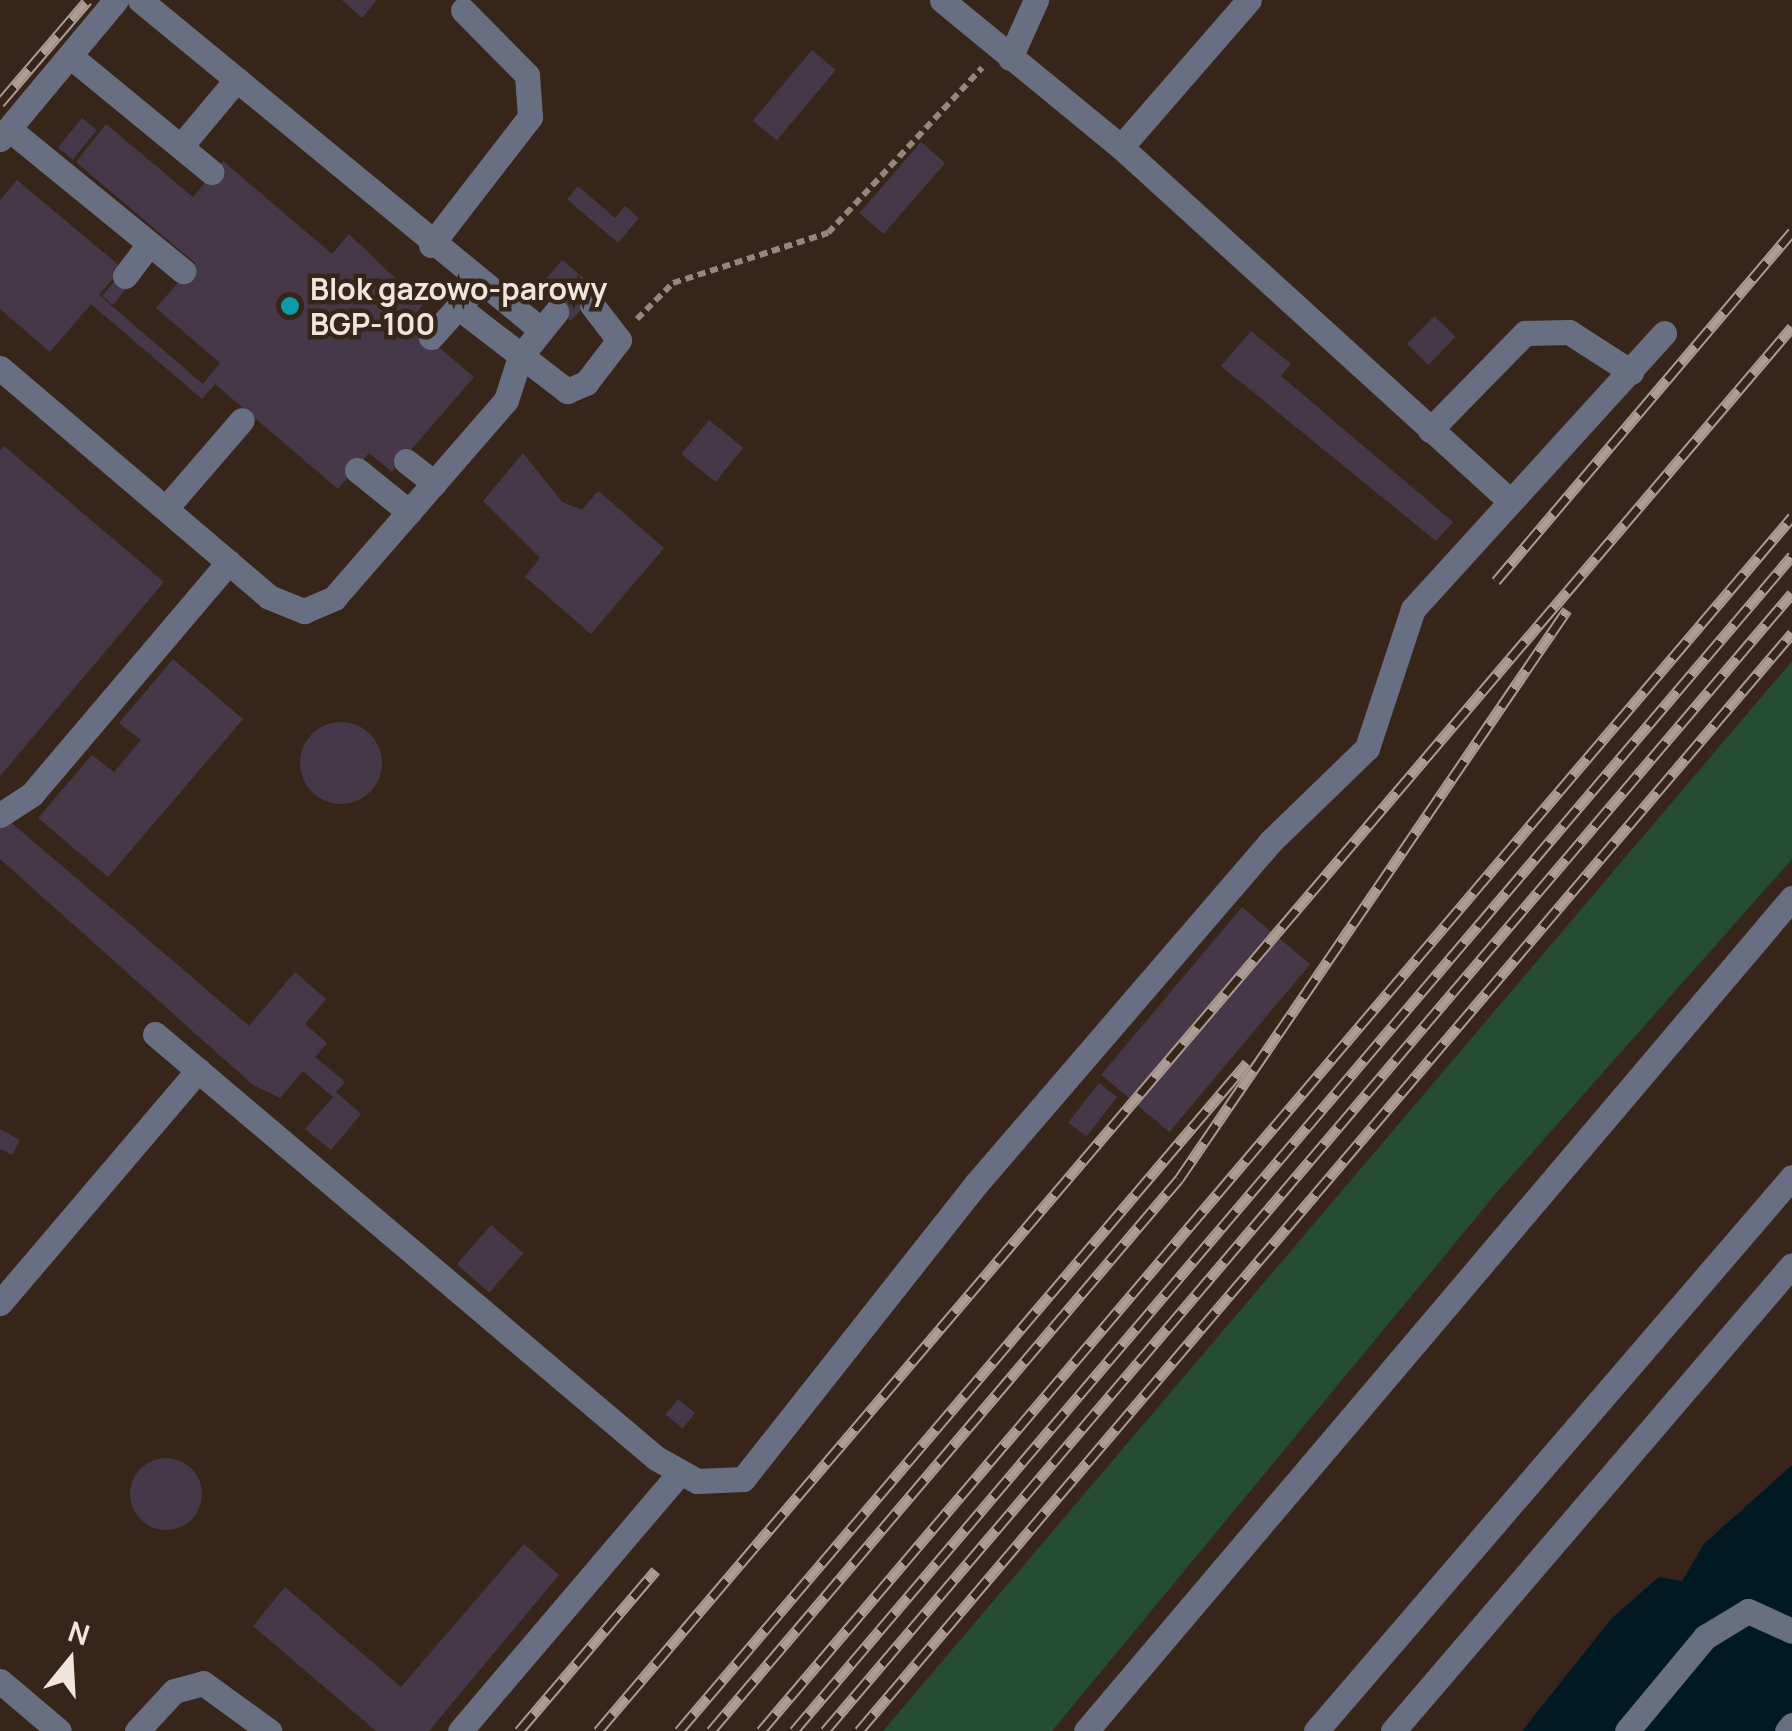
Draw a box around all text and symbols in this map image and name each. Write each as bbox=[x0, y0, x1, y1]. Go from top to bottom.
place label: Blok gazowo-parowy BGP-100 bbox=[310, 271, 607, 342]
marker: Blok gazowo-parowy BGP-100 bbox=[279, 295, 301, 317]
north arrow bbox=[20, 1611, 120, 1711]
text: N bbox=[64, 1611, 95, 1654]

